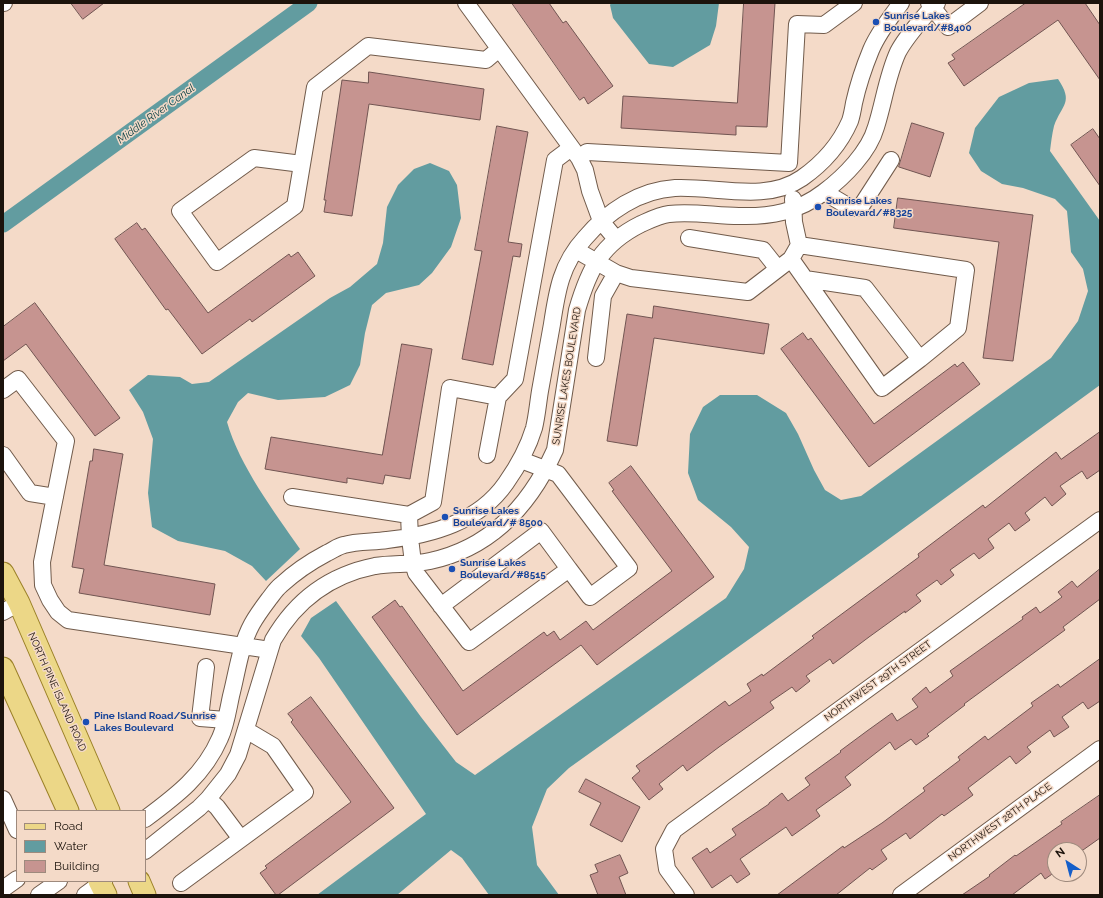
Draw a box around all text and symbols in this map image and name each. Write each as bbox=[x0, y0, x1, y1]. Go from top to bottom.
place label: Sunrise Lakes Boulevard/#8400 bbox=[884, 10, 972, 34]
marker: Sunrise Lakes Boulevard/#8400 bbox=[871, 17, 881, 27]
water label: Middle River Canal bbox=[115, 81, 197, 147]
place label: Sunrise Lakes Boulevard/#8325 bbox=[826, 195, 912, 218]
marker: Sunrise Lakes Boulevard/#8325 bbox=[813, 202, 823, 212]
street label: SUNRISE LAKES BOULEVARD bbox=[550, 306, 584, 446]
place label: Sunrise Lakes Boulevard/# 8500 bbox=[453, 505, 543, 528]
marker: Sunrise Lakes Boulevard/# 8500 bbox=[440, 512, 450, 522]
place label: Sunrise Lakes Boulevard/#8515 bbox=[460, 557, 546, 580]
marker: Sunrise Lakes Boulevard/#8515 bbox=[447, 564, 457, 574]
street label: NORTH PINE ISLAND ROAD bbox=[25, 631, 89, 753]
street label: NORTHWEST 29TH STREET bbox=[822, 638, 934, 724]
place label: Pine Island Road/Sunrise Lakes Boulevard bbox=[94, 710, 216, 734]
marker: Pine Island Road/Sunrise Lakes Boulevard bbox=[81, 717, 91, 727]
street label: NORTHWEST 28TH PLACE bbox=[946, 780, 1054, 864]
legend bbox=[16, 810, 146, 882]
text: Road bbox=[54, 819, 83, 833]
text: Water bbox=[54, 839, 88, 853]
north arrow bbox=[1047, 842, 1087, 882]
text: N bbox=[1053, 845, 1067, 860]
text: Building bbox=[54, 859, 100, 873]

